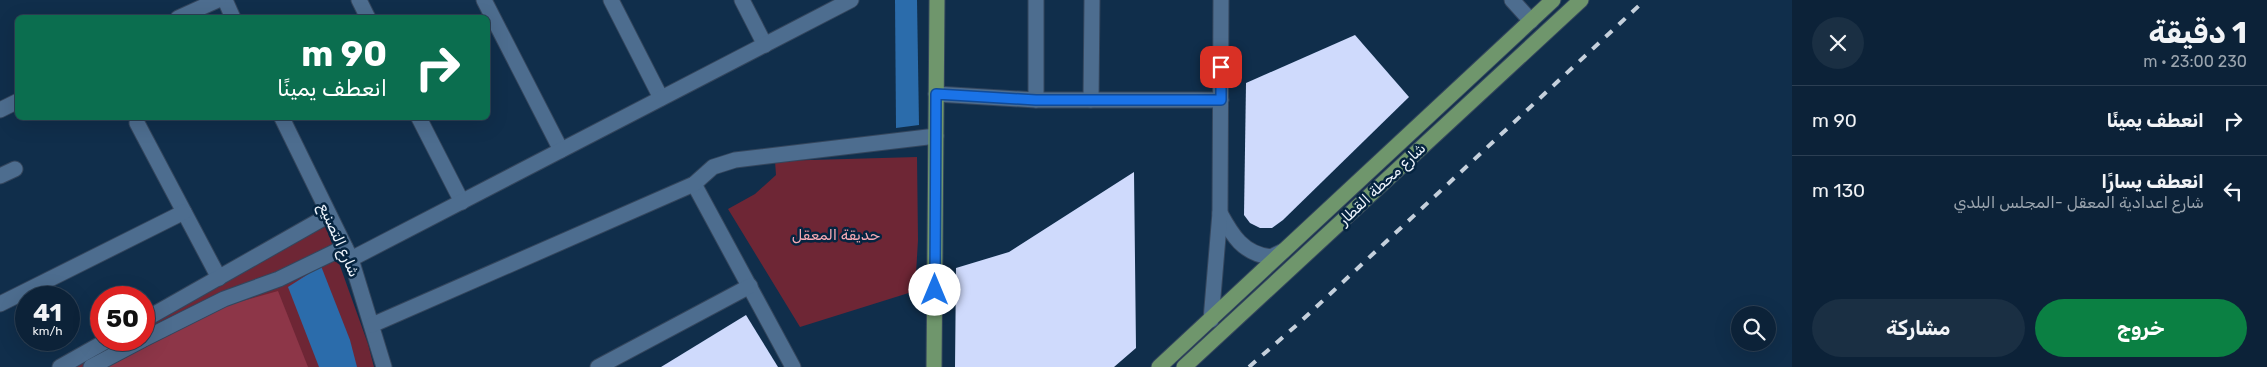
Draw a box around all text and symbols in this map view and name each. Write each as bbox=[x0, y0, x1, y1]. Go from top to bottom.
text: 1 دقيقة bbox=[2149, 15, 2247, 51]
button: close bbox=[1812, 17, 1864, 69]
text: 90 m bbox=[301, 33, 387, 75]
icon: right bbox=[405, 35, 470, 100]
pin bbox=[1200, 46, 1242, 88]
text: 230 m · 23:00 bbox=[2143, 52, 2247, 71]
icon: arrive bbox=[1207, 53, 1235, 81]
text: انعطف يمينًا bbox=[277, 75, 387, 102]
icon: right bbox=[2219, 107, 2247, 135]
text: 90 m bbox=[1812, 109, 1857, 132]
text: انعطف يمينًا bbox=[2107, 109, 2204, 132]
street label: شارع محطة القطار bbox=[1334, 139, 1431, 231]
text: انعطف يسارًا bbox=[2101, 170, 2204, 193]
icon: left bbox=[2219, 177, 2247, 205]
text: 130 m bbox=[1812, 179, 1865, 202]
text: شارع اعدادية المعقل -المجلس البلدي bbox=[1953, 193, 2204, 212]
street label: شارع التصنيع bbox=[313, 200, 363, 281]
park label: حديقة المعقل bbox=[792, 226, 880, 244]
position arrow bbox=[908, 263, 960, 315]
speed limit sign: 50 bbox=[90, 286, 155, 351]
text: 41 bbox=[33, 298, 62, 327]
button: مشاركة bbox=[1812, 299, 2025, 357]
button: خروج bbox=[2035, 299, 2247, 357]
map controls bbox=[1731, 306, 1776, 351]
button: search bbox=[1731, 306, 1776, 351]
text: km/h bbox=[33, 324, 62, 338]

